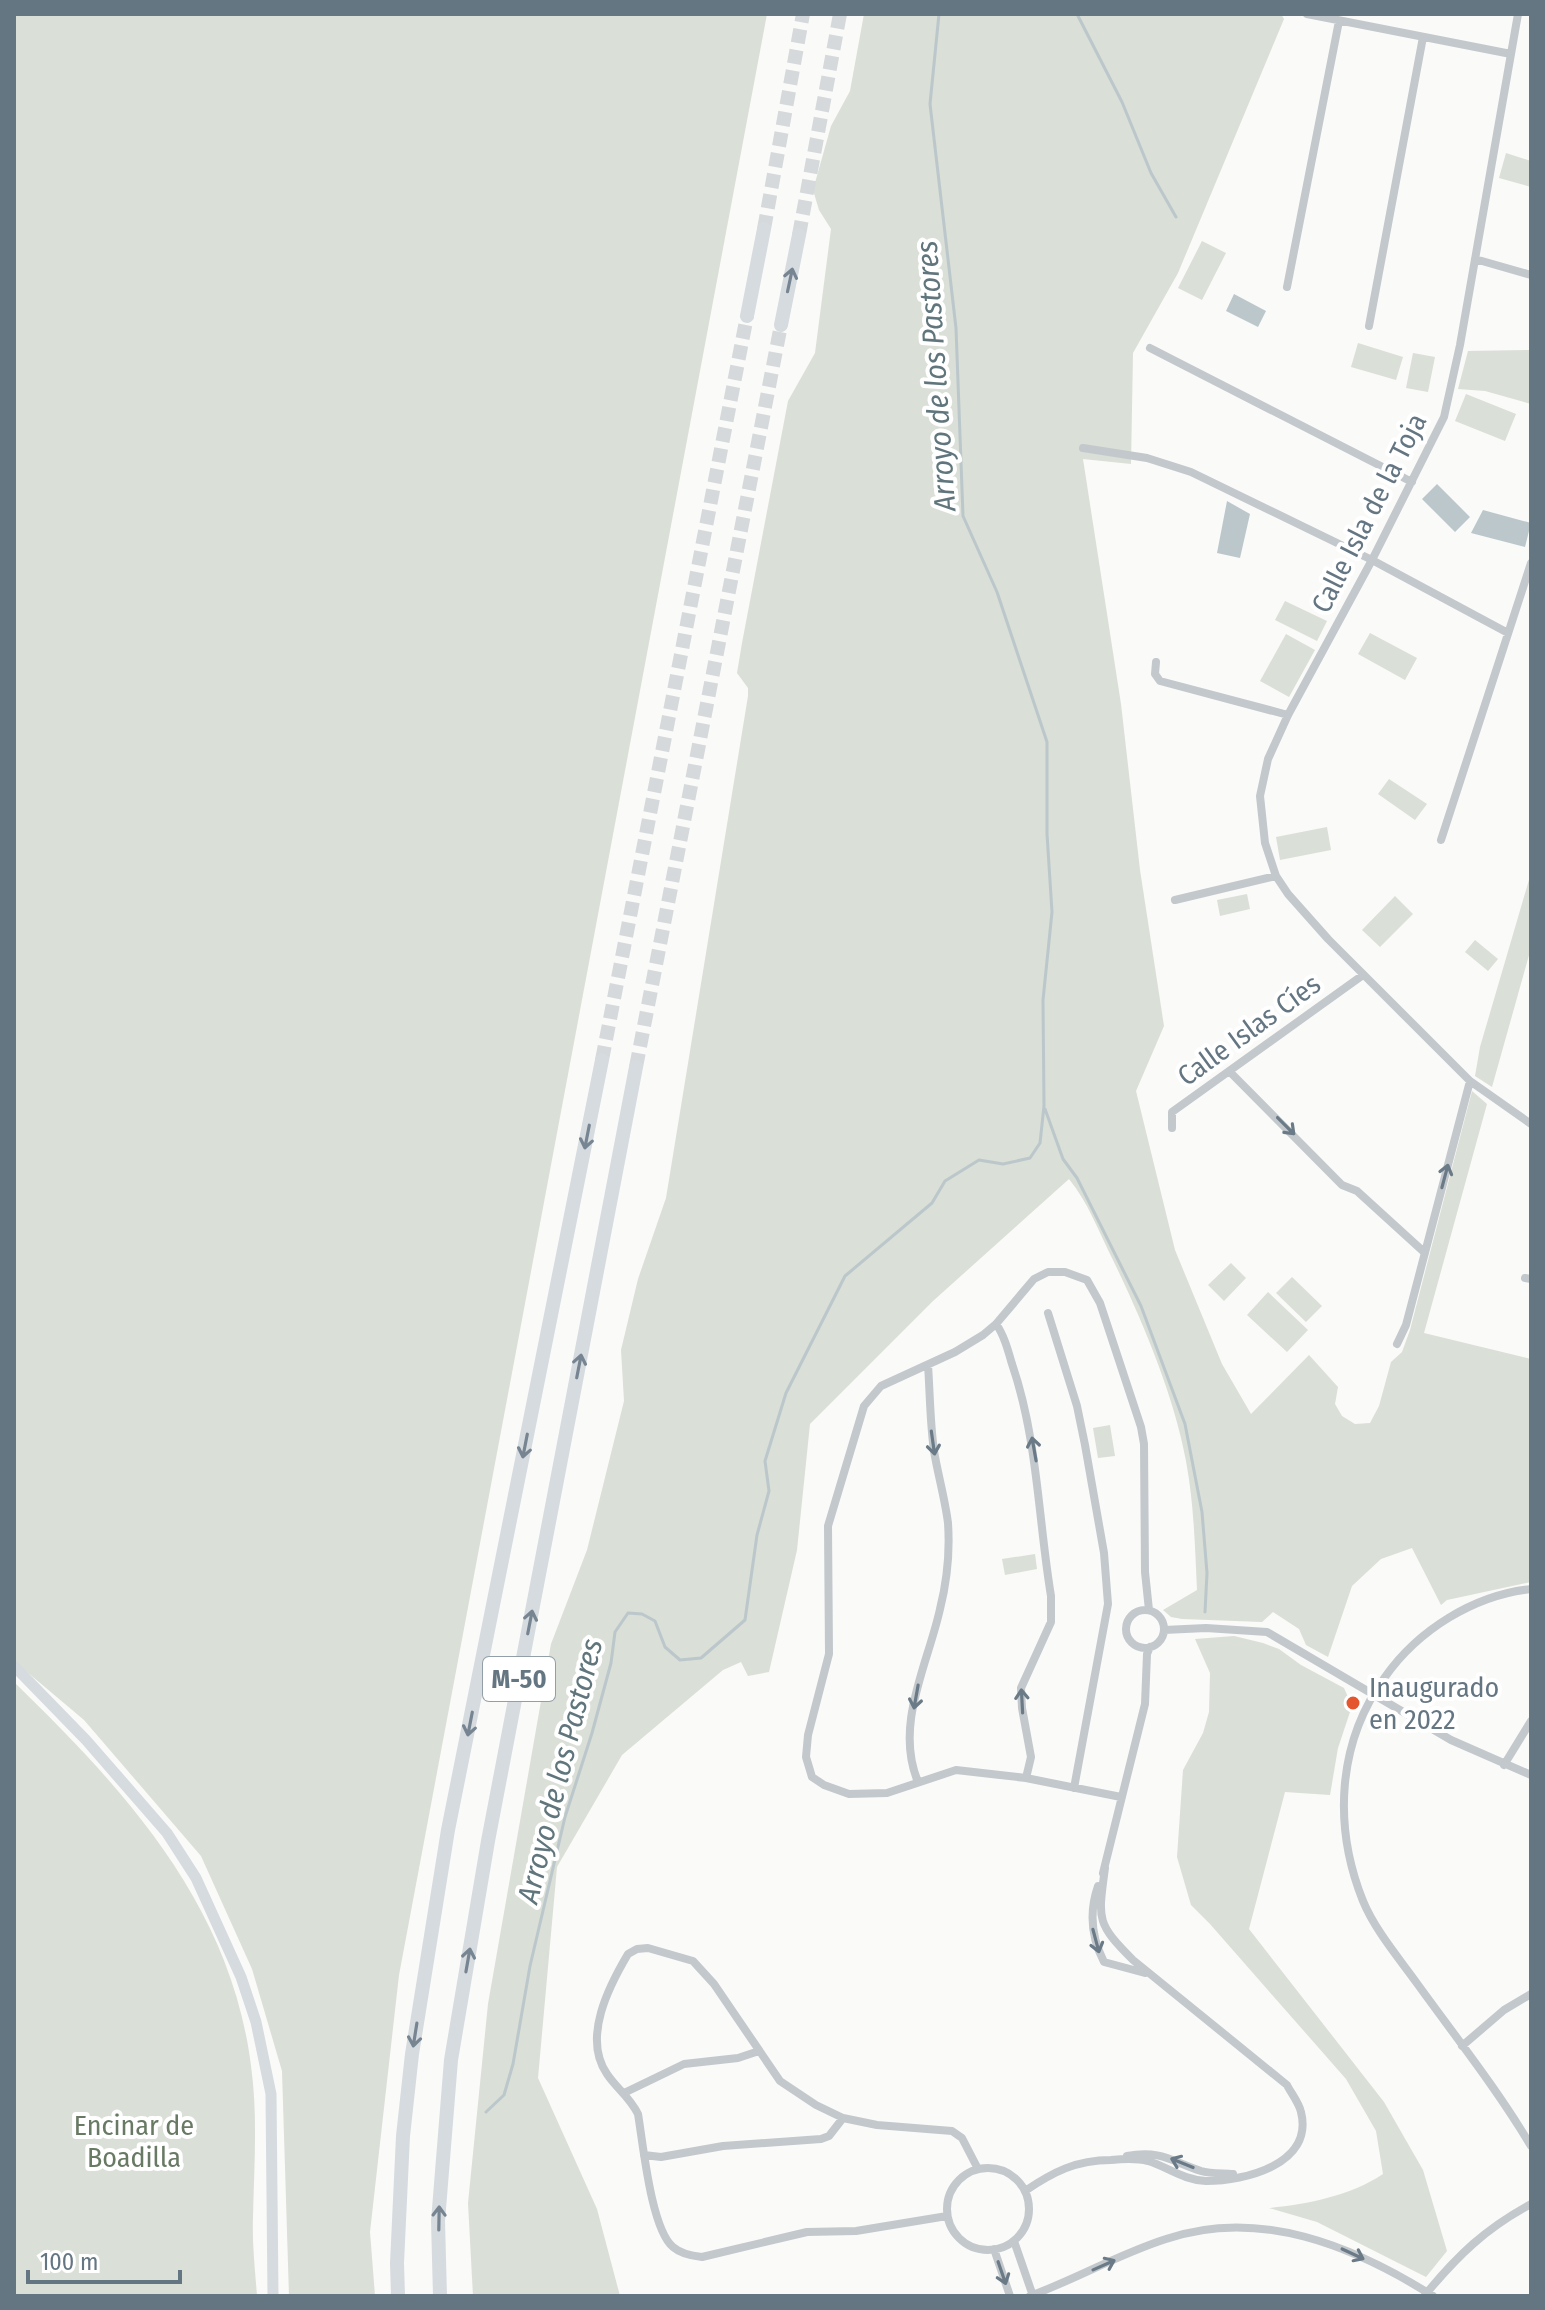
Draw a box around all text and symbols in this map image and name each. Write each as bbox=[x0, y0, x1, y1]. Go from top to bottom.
water label: Arroyo de los Pastores bbox=[909, 239, 963, 513]
one-way arrow bbox=[783, 267, 798, 293]
street label: Calle Isla de la Toja bbox=[1305, 408, 1433, 618]
street label: Calle Islas Cíes bbox=[1171, 967, 1327, 1093]
one-way arrow bbox=[1276, 1116, 1295, 1135]
one-way arrow bbox=[579, 1123, 594, 1149]
one-way arrow bbox=[1438, 1164, 1453, 1190]
one-way arrow bbox=[572, 1354, 587, 1380]
one-way arrow bbox=[926, 1430, 941, 1455]
one-way arrow bbox=[517, 1433, 532, 1459]
one-way arrow bbox=[1025, 1437, 1040, 1462]
one-way arrow bbox=[523, 1609, 538, 1635]
water label: Arroyo de los Pastores bbox=[509, 1635, 610, 1908]
road number: M-50 bbox=[483, 1657, 555, 1701]
place label: Inaugurado en 2022 bbox=[1369, 1671, 1499, 1736]
one-way arrow bbox=[907, 1684, 922, 1709]
one-way arrow bbox=[1015, 1688, 1030, 1715]
marker: Inaugurado en 2022 bbox=[1344, 1694, 1362, 1712]
one-way arrow bbox=[461, 1711, 476, 1736]
one-way arrow bbox=[1090, 1927, 1105, 1953]
one-way arrow bbox=[461, 1948, 476, 1973]
one-way arrow bbox=[407, 2022, 422, 2047]
park label: Encinar de Boadilla bbox=[74, 2109, 194, 2174]
one-way arrow bbox=[1170, 2155, 1195, 2169]
one-way arrow bbox=[431, 2205, 446, 2232]
scale bar bbox=[28, 2234, 180, 2284]
text: 100 m bbox=[40, 2248, 98, 2276]
one-way arrow bbox=[1340, 2248, 1365, 2263]
one-way arrow bbox=[1092, 2257, 1116, 2272]
one-way arrow bbox=[996, 2260, 1011, 2285]

